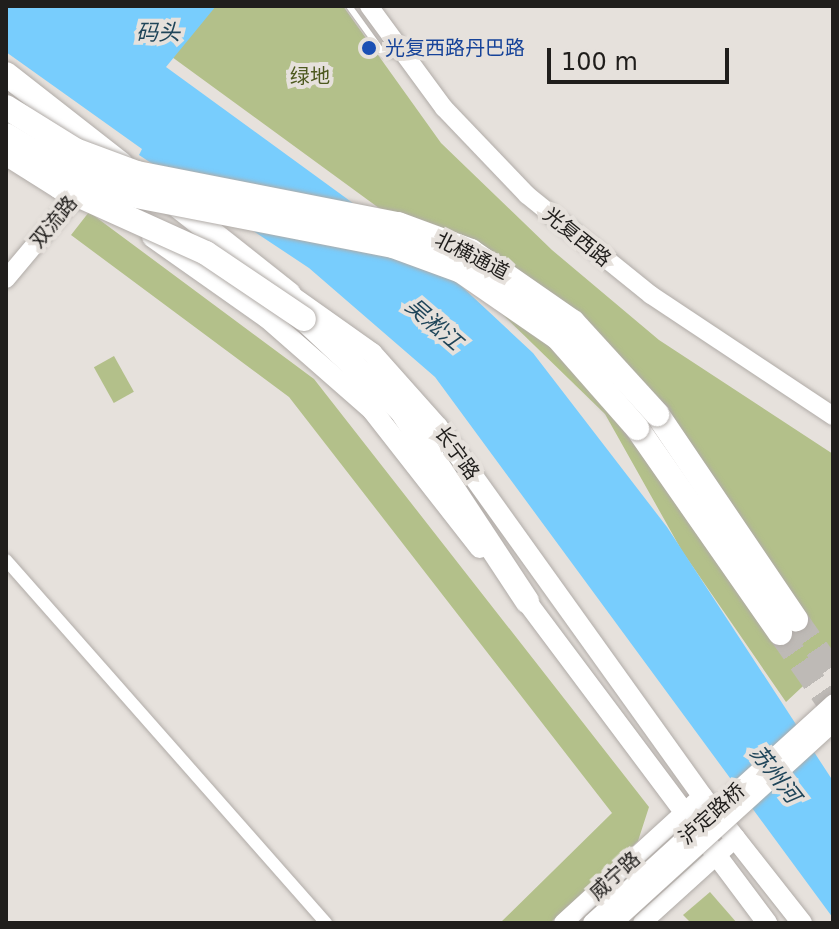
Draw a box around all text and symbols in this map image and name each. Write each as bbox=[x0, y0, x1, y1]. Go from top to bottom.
water label: 码头 bbox=[136, 20, 180, 46]
scale bar bbox=[551, 32, 733, 82]
place label: 光复西路丹巴路 bbox=[385, 36, 525, 60]
marker: 光复西路丹巴路 bbox=[360, 39, 378, 57]
text: 100 m bbox=[561, 48, 638, 76]
park label: 绿地 bbox=[290, 64, 330, 88]
street label: 双流路 bbox=[26, 191, 82, 253]
street label: 光复西路 bbox=[538, 203, 616, 271]
street label: 北横通道 bbox=[431, 227, 513, 285]
water label: 吴淞江 bbox=[400, 292, 468, 356]
street label: 长宁路 bbox=[430, 422, 484, 484]
water label: 苏州河 bbox=[744, 740, 806, 808]
street label: 泸定路桥 bbox=[674, 778, 750, 850]
street label: 威宁路 bbox=[585, 847, 645, 905]

